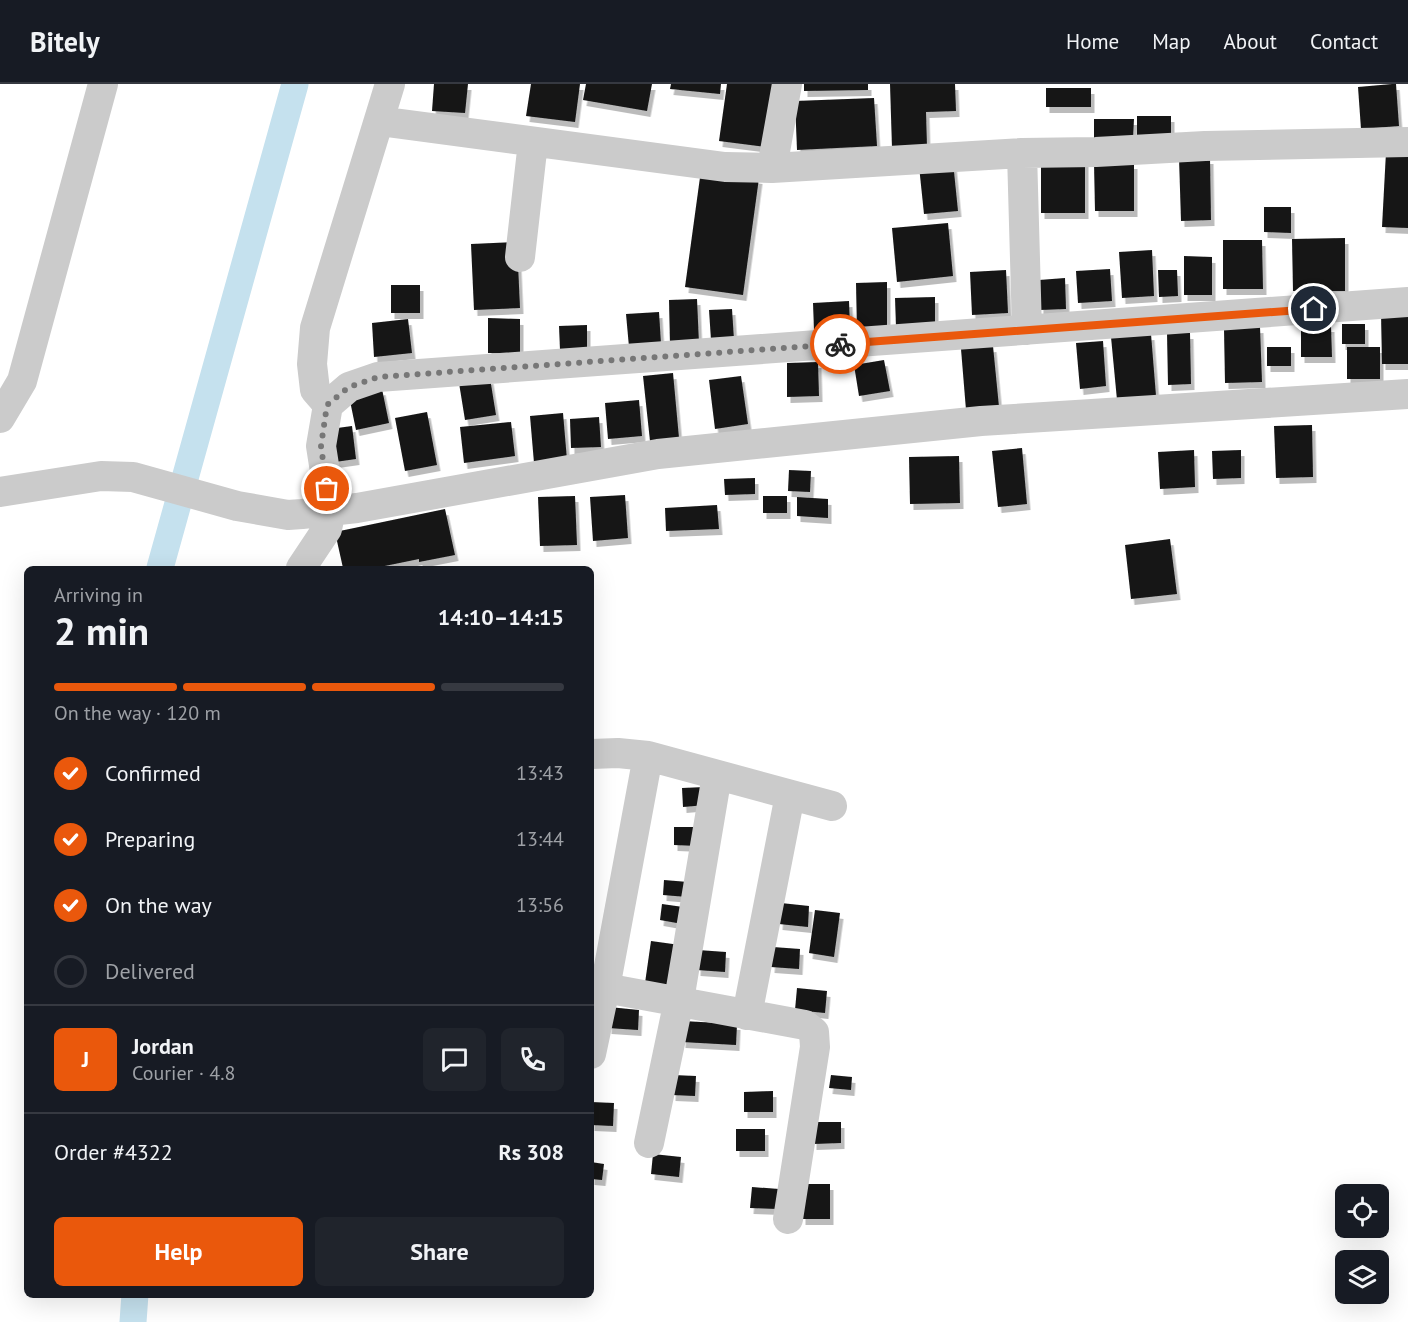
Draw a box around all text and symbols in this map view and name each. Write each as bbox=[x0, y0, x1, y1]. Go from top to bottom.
text: Bitely bbox=[30, 23, 100, 60]
text: Home bbox=[1066, 28, 1119, 55]
text: Map bbox=[1152, 28, 1191, 55]
text: About bbox=[1224, 28, 1277, 55]
text: Contact bbox=[1310, 28, 1378, 55]
pin bbox=[1288, 283, 1339, 334]
icon: home bbox=[1297, 292, 1330, 325]
courier bbox=[810, 314, 870, 374]
icon: bike bbox=[824, 328, 857, 361]
pin bbox=[301, 463, 352, 514]
icon: bag bbox=[310, 472, 343, 505]
text: Arriving in bbox=[54, 582, 143, 608]
text: 14:10–14:15 bbox=[438, 603, 564, 631]
text: 2 min bbox=[54, 605, 149, 656]
text: On the way · 120 m bbox=[54, 700, 221, 726]
icon: check bbox=[54, 757, 87, 790]
text: Confirmed bbox=[105, 759, 201, 787]
text: 13:43 bbox=[516, 760, 564, 786]
icon: check bbox=[54, 823, 87, 856]
text: Preparing bbox=[105, 825, 195, 853]
text: 13:44 bbox=[516, 826, 564, 852]
icon: check bbox=[54, 889, 87, 922]
text: On the way bbox=[105, 891, 212, 919]
text: 13:56 bbox=[516, 892, 564, 918]
text: Delivered bbox=[105, 957, 195, 985]
button: chat bbox=[423, 1028, 486, 1091]
button: phone bbox=[501, 1028, 564, 1091]
text: Jordan bbox=[132, 1032, 194, 1060]
text: J bbox=[82, 1045, 89, 1073]
text: Courier · 4.8 bbox=[132, 1060, 235, 1086]
text: Order #4322 bbox=[54, 1138, 173, 1166]
text: Rs 308 bbox=[498, 1138, 564, 1166]
map controls bbox=[1335, 1184, 1389, 1304]
button: locate bbox=[1335, 1184, 1389, 1238]
button: Help bbox=[54, 1217, 303, 1286]
button: Share bbox=[315, 1217, 564, 1286]
button: layers bbox=[1335, 1250, 1389, 1304]

